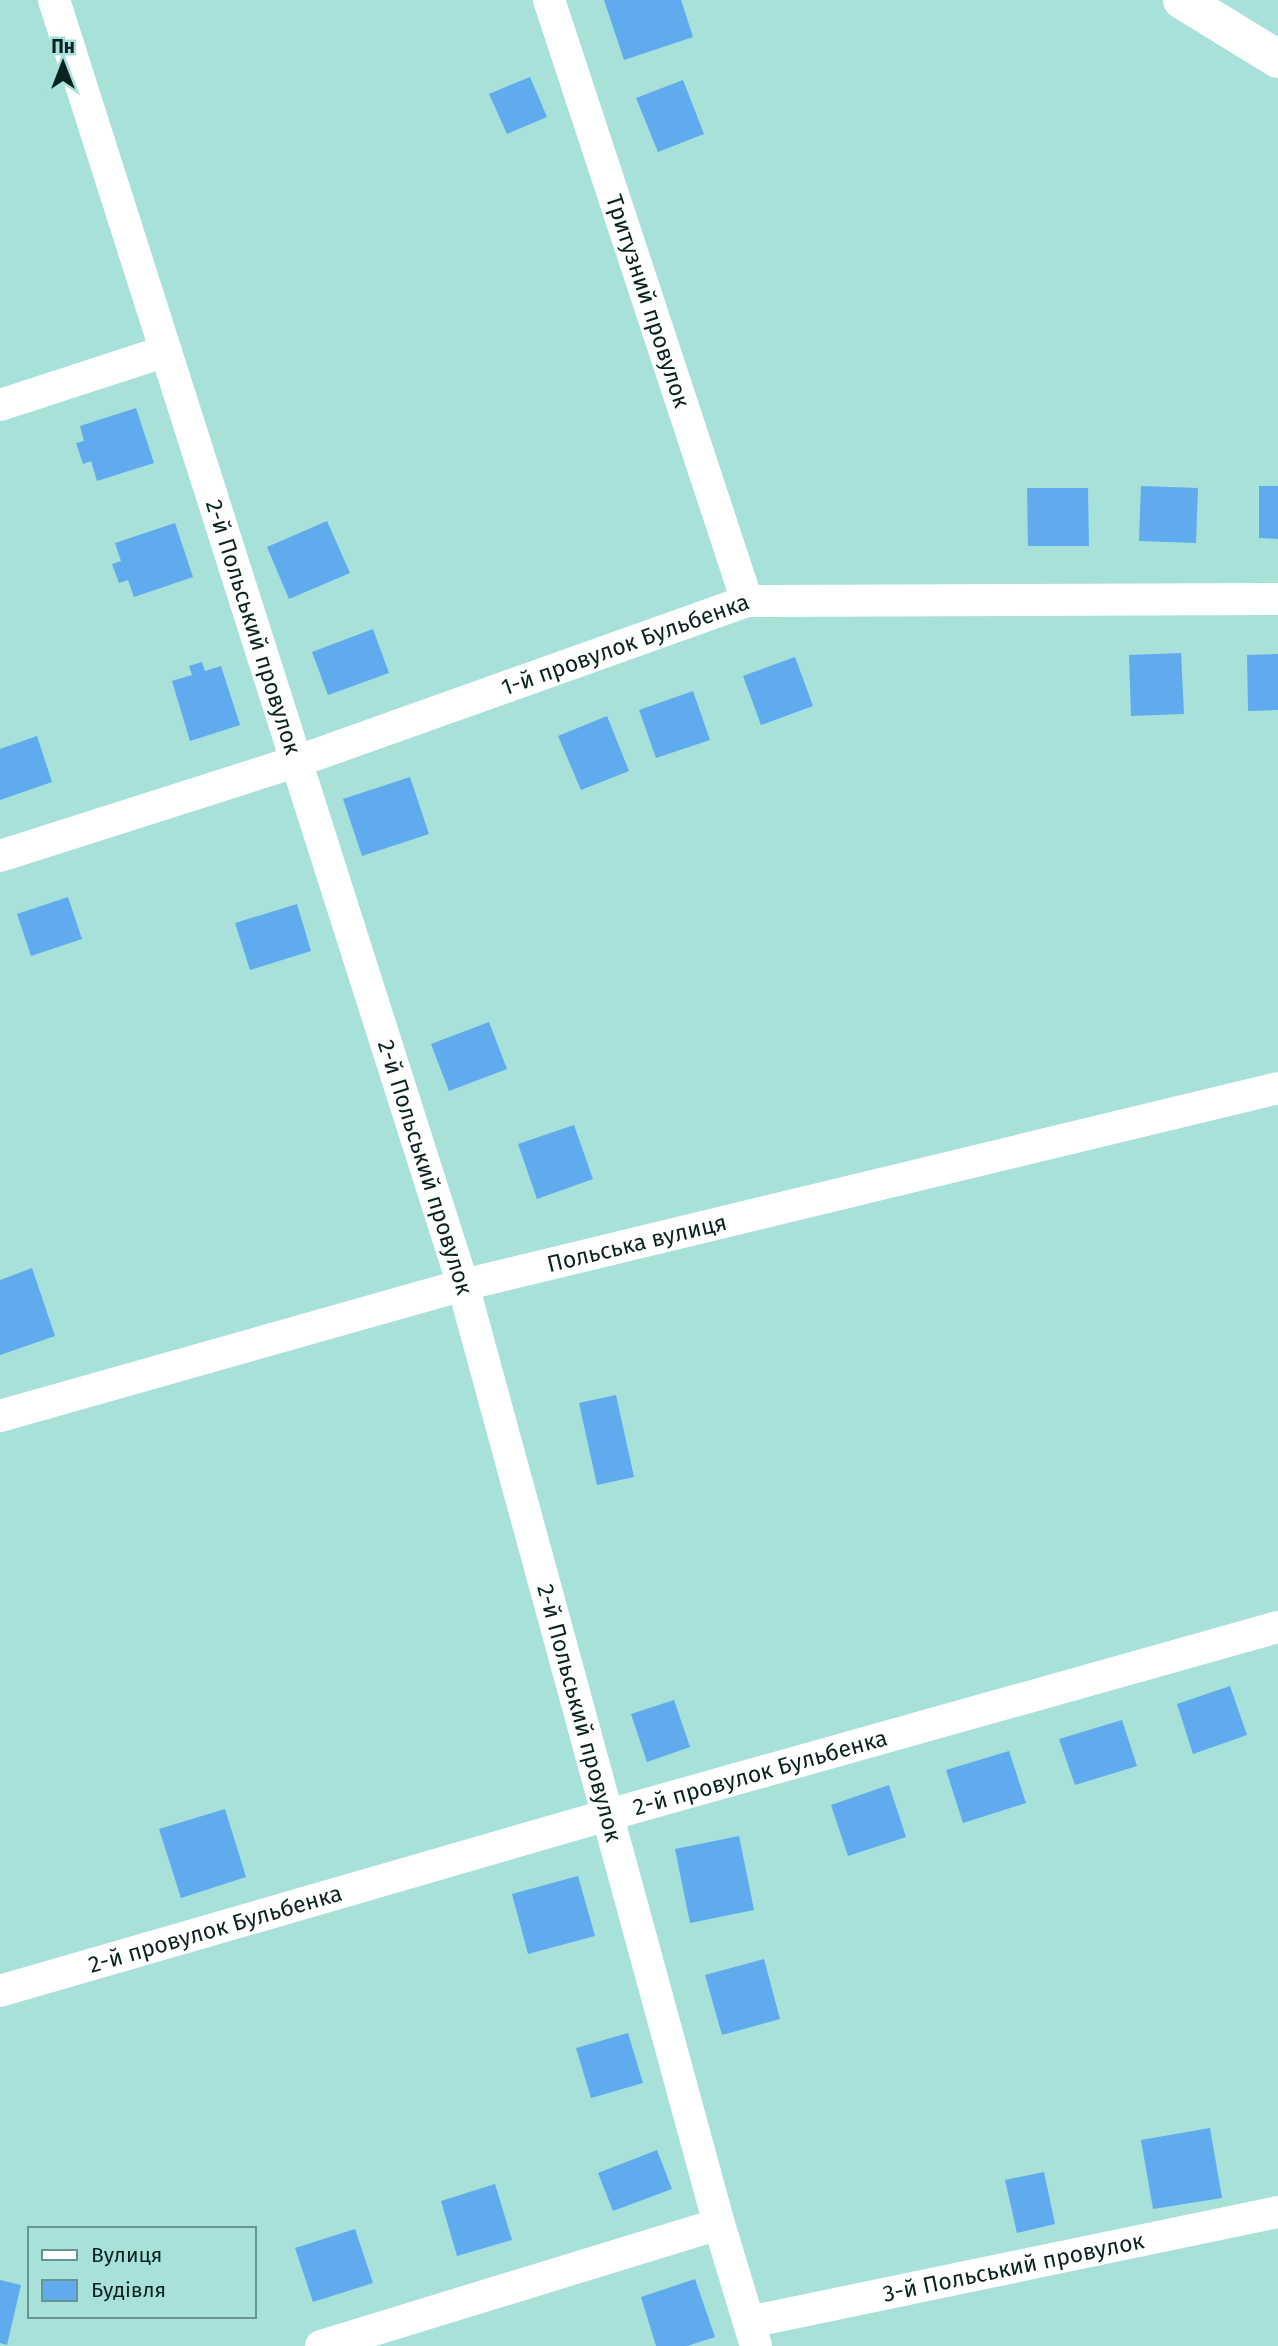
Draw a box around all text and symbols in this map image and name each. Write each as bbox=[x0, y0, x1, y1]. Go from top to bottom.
north arrow bbox=[28, 28, 98, 98]
text: Пн bbox=[51, 35, 75, 58]
street label: Тритузний провулок bbox=[600, 191, 696, 411]
street label: 2-й Польський провулок bbox=[200, 496, 307, 758]
street label: 1-й провулок Бульбенка bbox=[497, 587, 753, 702]
street label: 2-й Польський провулок bbox=[372, 1036, 479, 1298]
street label: Польська вулиця bbox=[544, 1208, 729, 1278]
street label: 2-й Польський провулок bbox=[531, 1581, 628, 1845]
street label: 2-й провулок Бульбенка bbox=[630, 1723, 890, 1821]
street label: 2-й провулок Бульбенка bbox=[85, 1879, 345, 1979]
street label: 3-й Польський провулок bbox=[880, 2226, 1147, 2308]
legend bbox=[28, 2227, 256, 2318]
text: Вулиця bbox=[91, 2242, 162, 2268]
text: Будівля bbox=[91, 2277, 166, 2303]

